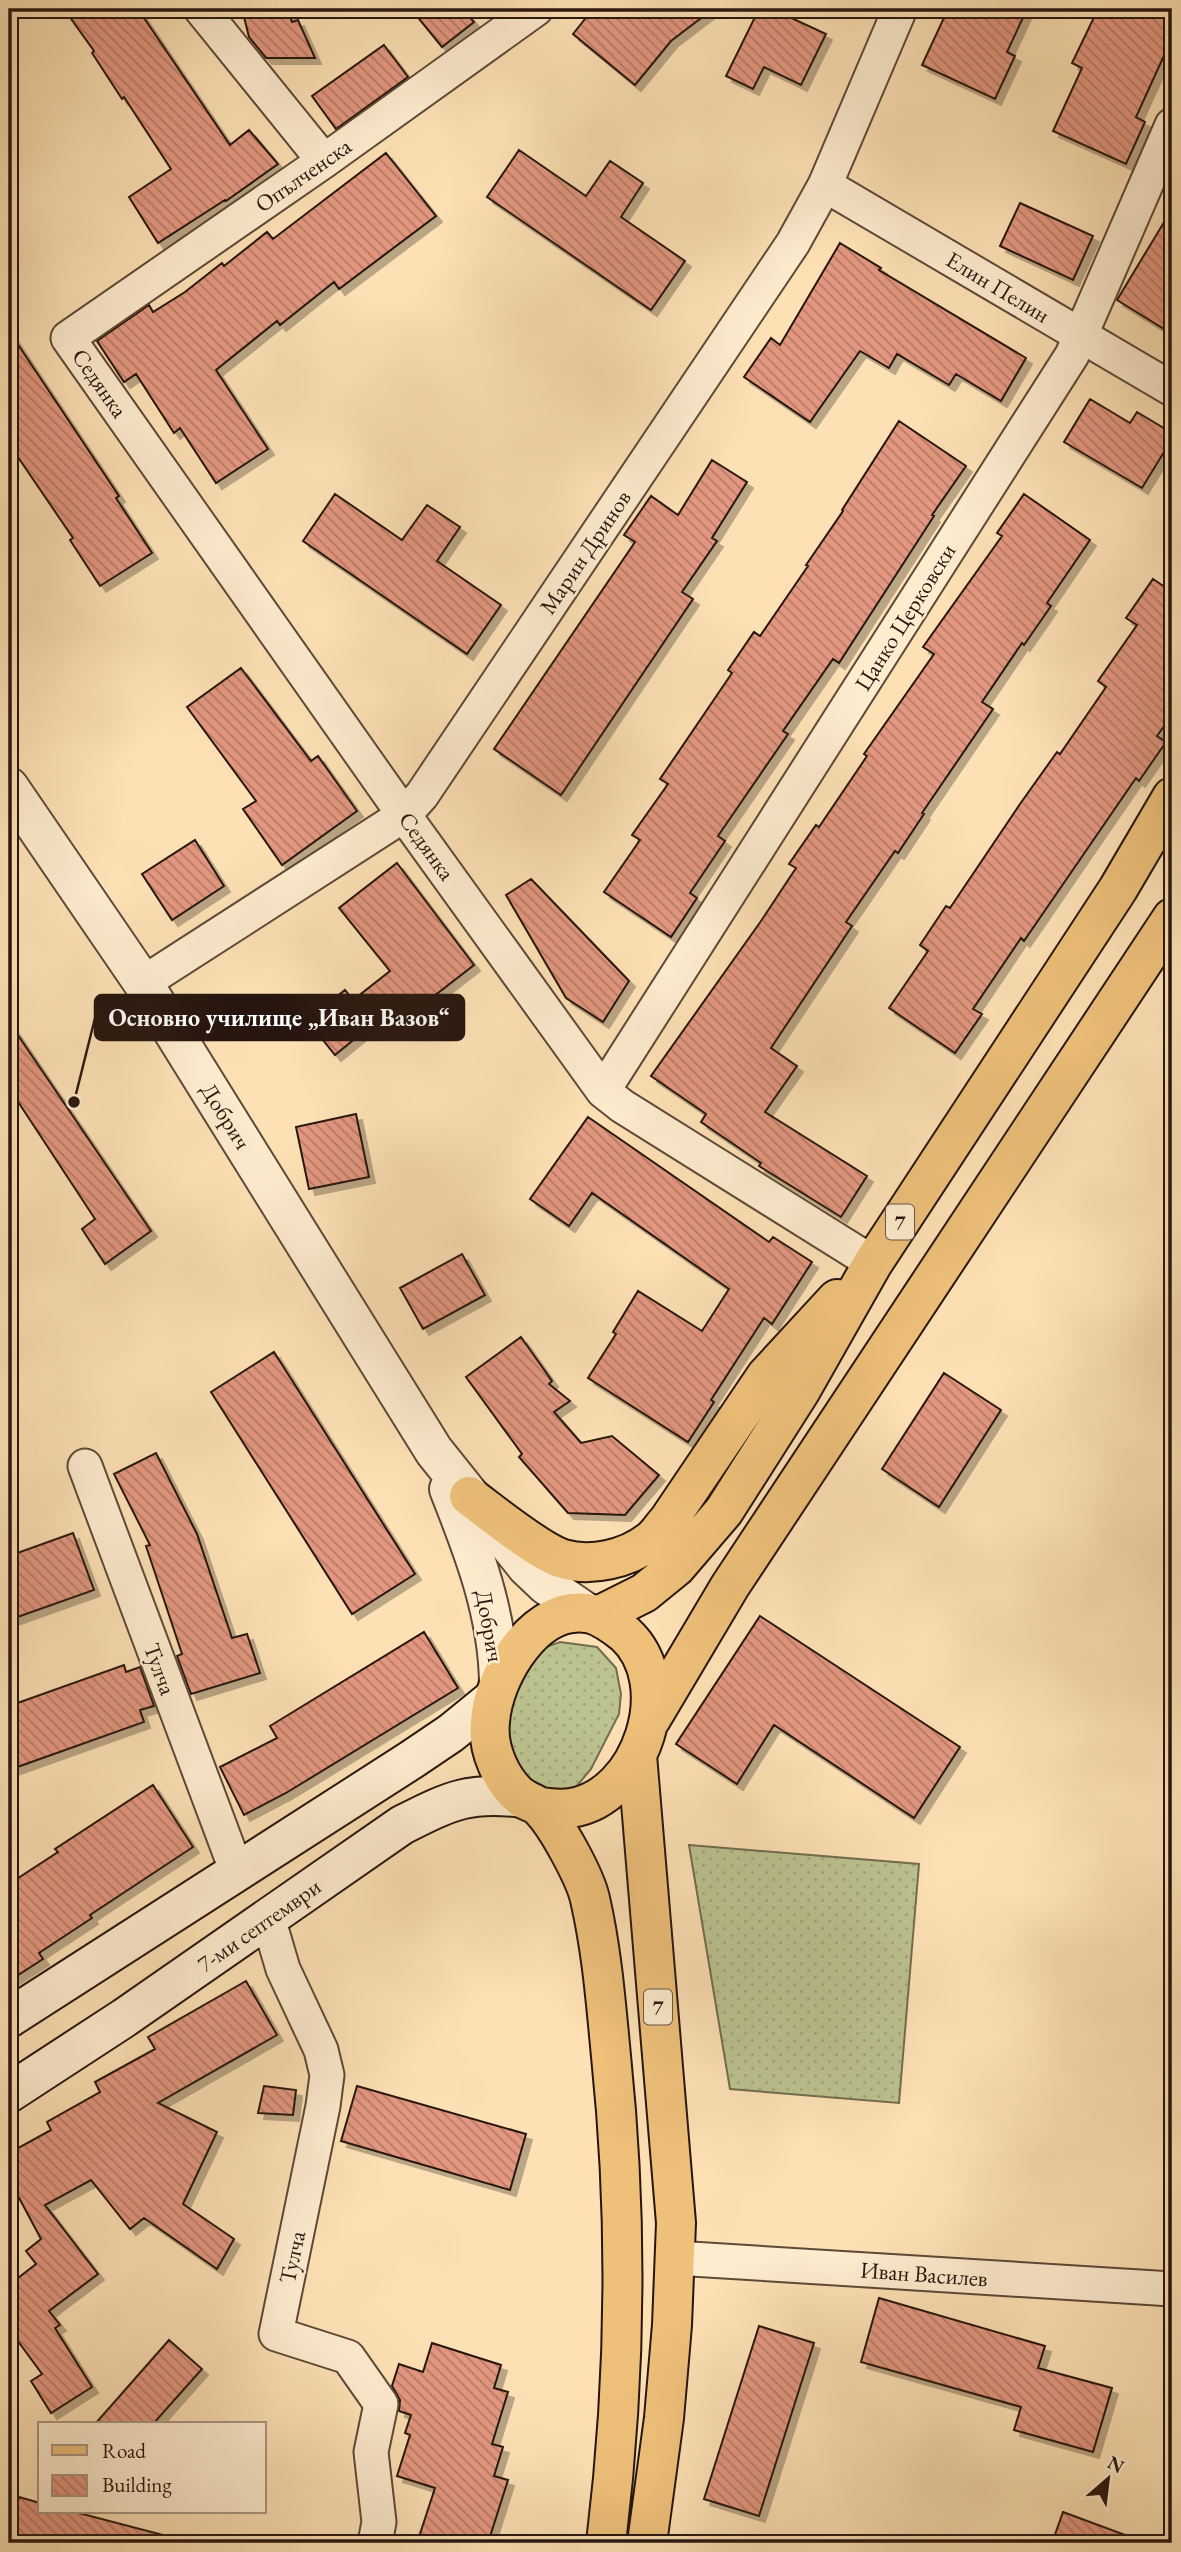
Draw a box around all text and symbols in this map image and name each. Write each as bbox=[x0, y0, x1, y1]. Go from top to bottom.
street label: Опълченска bbox=[249, 130, 358, 219]
street label: Елин Пелин bbox=[941, 244, 1055, 330]
street label: Седянка bbox=[65, 343, 135, 424]
street label: Марин Дринов bbox=[532, 484, 638, 620]
street label: Цанко Церковски bbox=[848, 538, 962, 696]
street label: Седянка bbox=[392, 806, 462, 887]
callout: Основно училище „Иван Вазов“ bbox=[95, 995, 464, 1040]
text: Основно училище „Иван Вазов“ bbox=[108, 1002, 450, 1034]
street label: Добрич bbox=[194, 1077, 258, 1155]
road number: 7 bbox=[886, 1204, 914, 1240]
street label: Добрич bbox=[469, 1588, 511, 1664]
street label: Тулча bbox=[137, 1639, 183, 1700]
street label: 7-ми септември bbox=[191, 1871, 327, 1979]
road number: 7 bbox=[644, 1990, 672, 2024]
street label: Тулча bbox=[272, 2227, 312, 2286]
street label: Иван Василев bbox=[859, 2255, 989, 2293]
legend bbox=[38, 2422, 266, 2514]
text: Road bbox=[102, 2437, 146, 2464]
north arrow bbox=[1072, 2444, 1142, 2514]
text: N bbox=[1103, 2450, 1129, 2479]
text: Building bbox=[102, 2471, 172, 2498]

